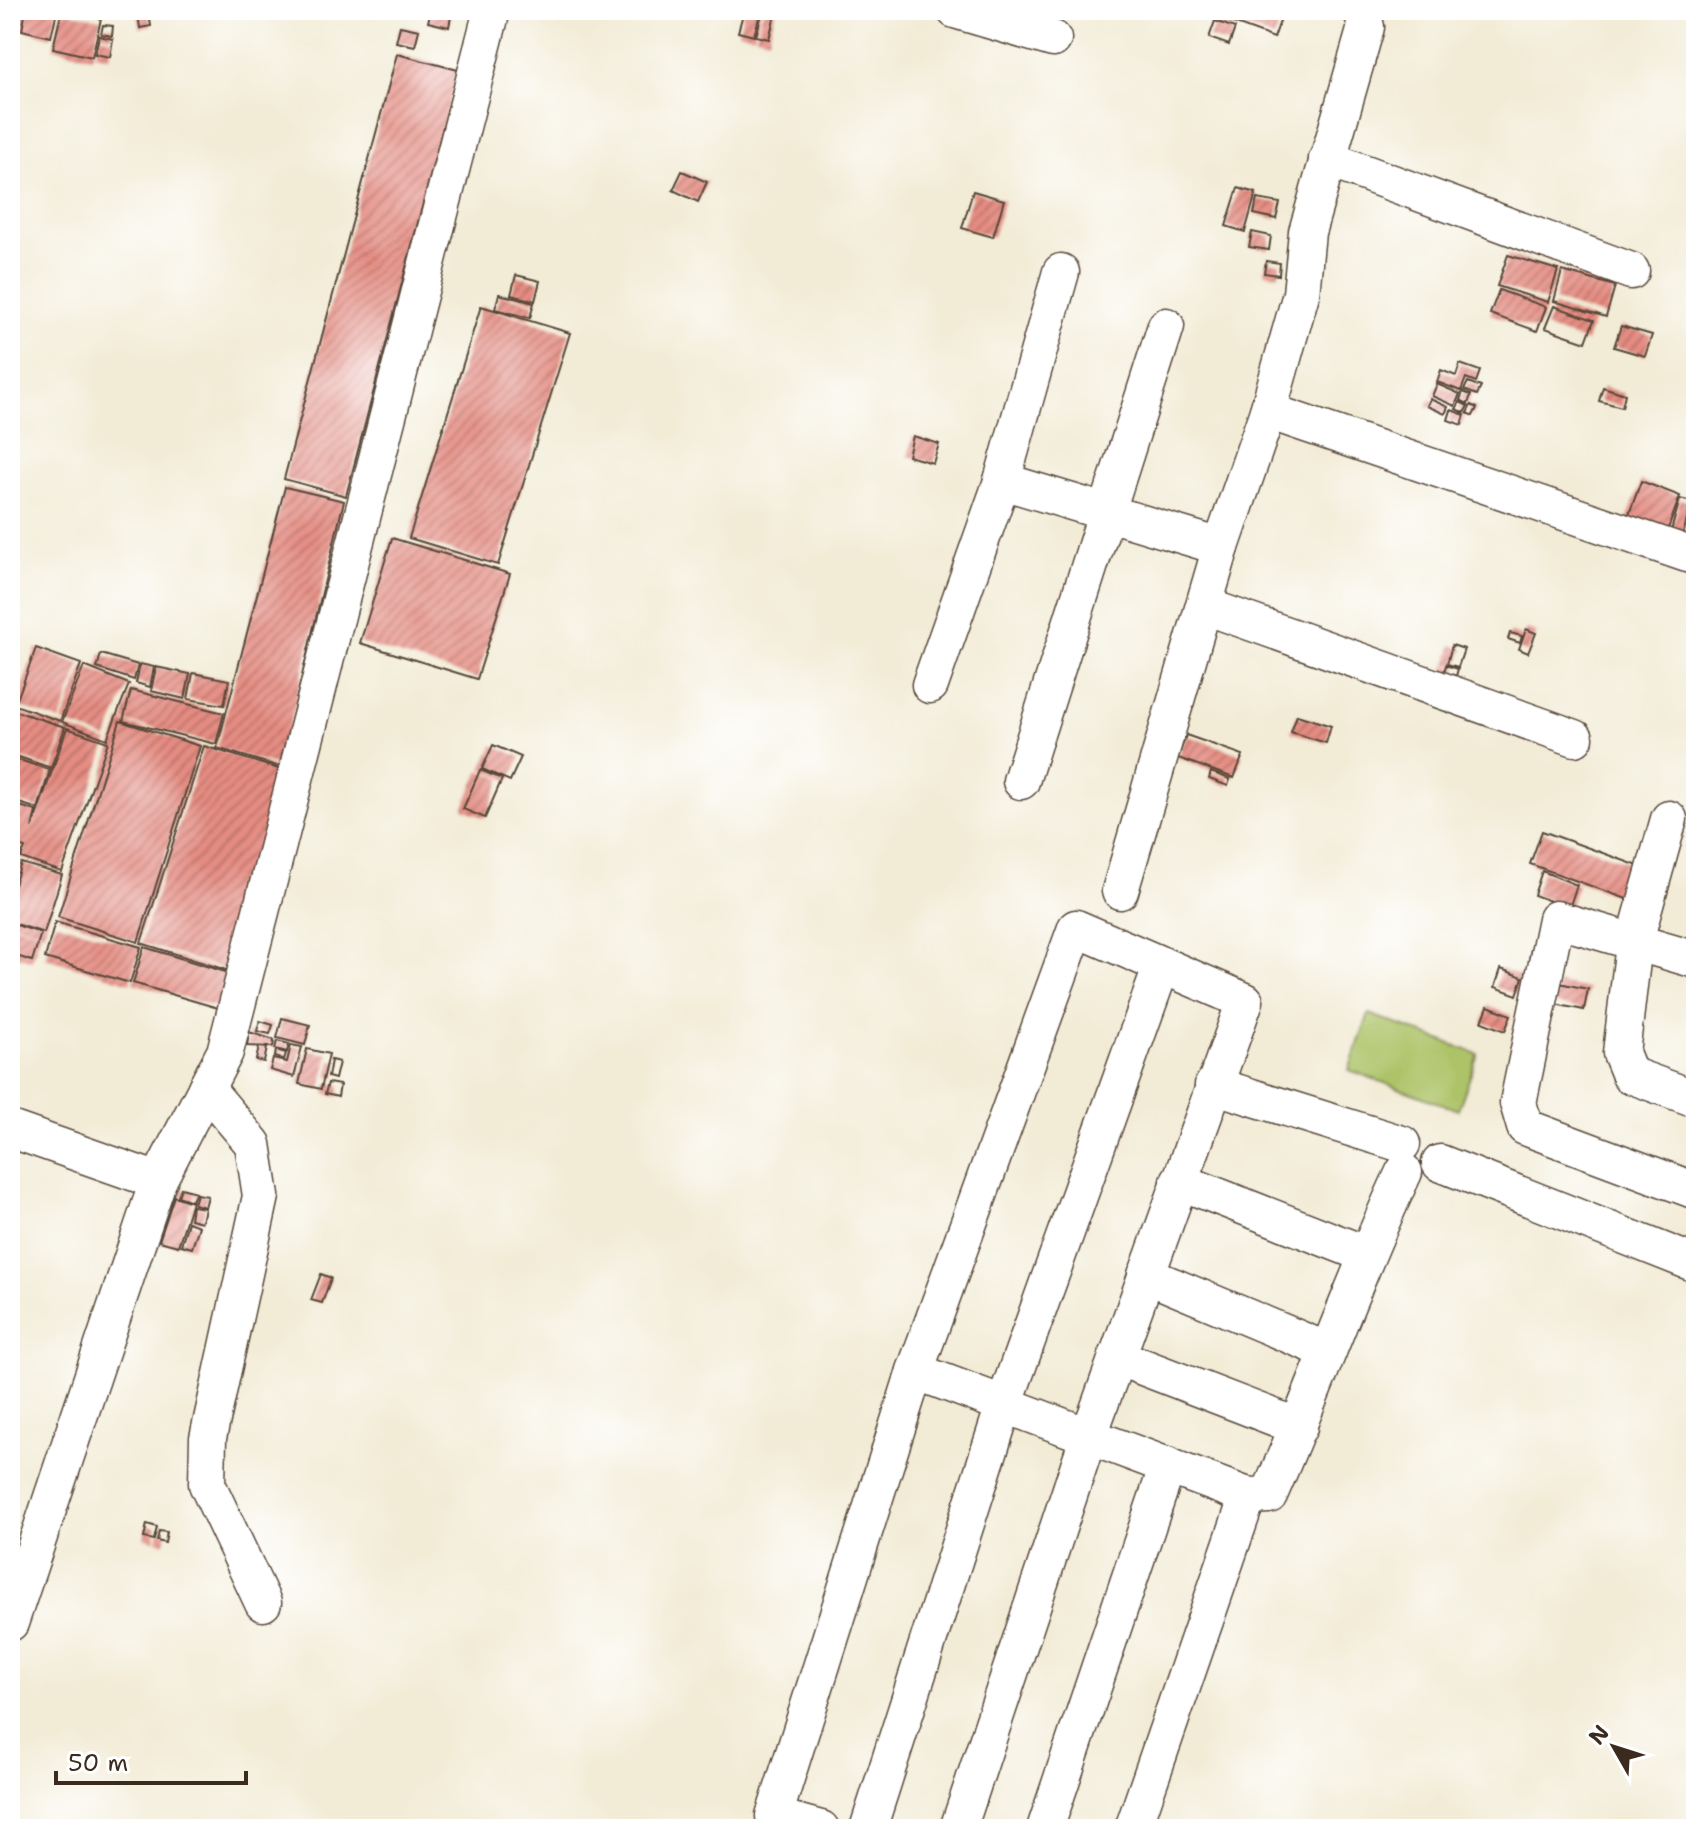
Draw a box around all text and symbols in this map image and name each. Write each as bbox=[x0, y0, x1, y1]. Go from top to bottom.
north arrow bbox=[1574, 1707, 1654, 1787]
text: N bbox=[1582, 1719, 1616, 1751]
scale bar bbox=[56, 1735, 246, 1785]
text: 50 m bbox=[68, 1747, 128, 1779]

